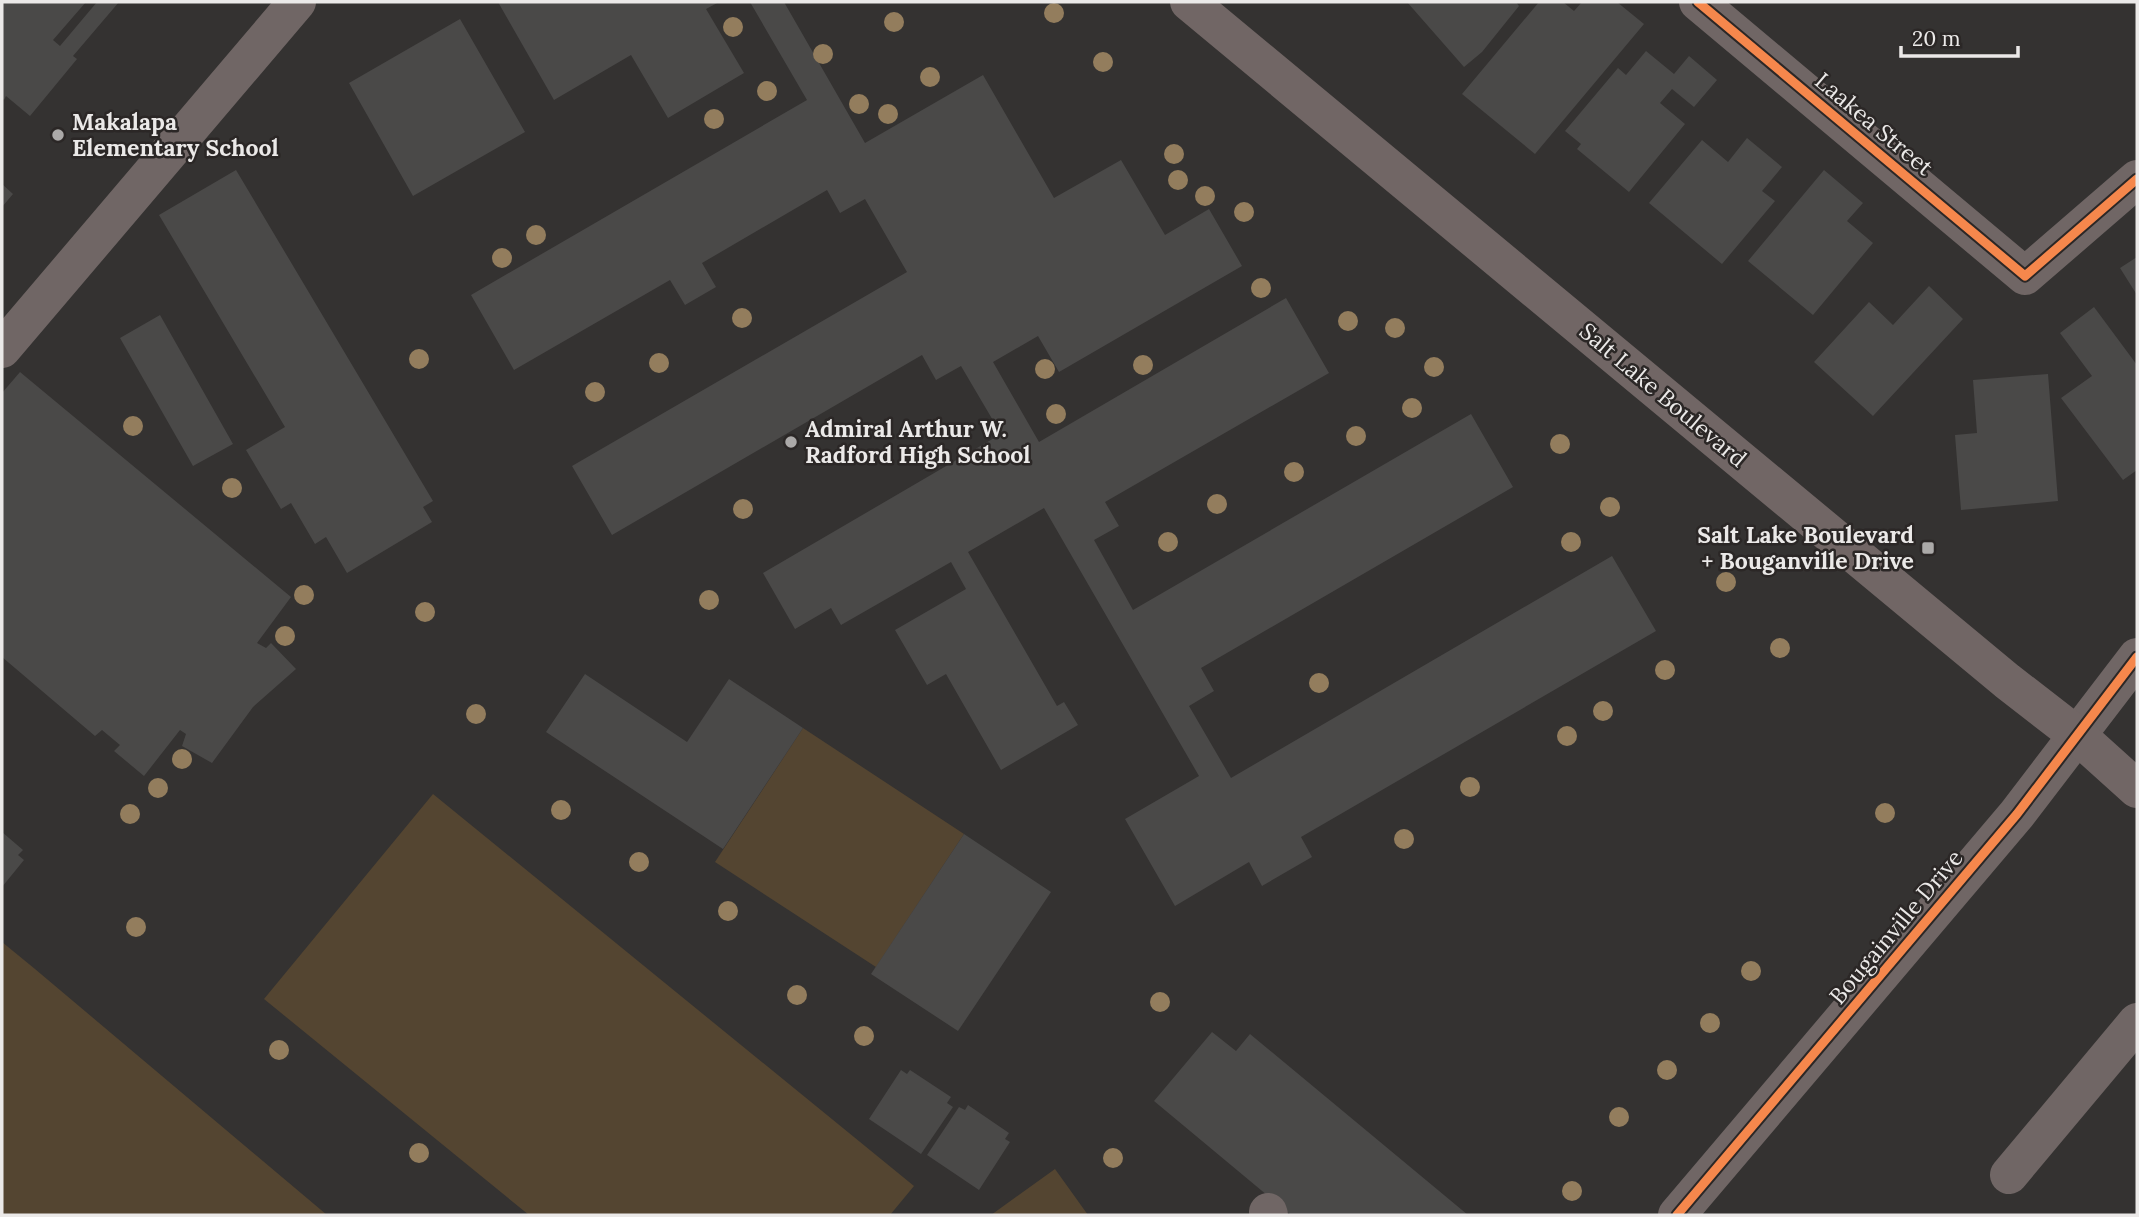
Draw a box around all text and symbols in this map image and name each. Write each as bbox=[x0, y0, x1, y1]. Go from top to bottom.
scale bar bbox=[1901, 14, 2018, 58]
text: 20 m bbox=[1912, 25, 1961, 52]
street label: Laakea Street bbox=[1809, 66, 1939, 181]
place label: Makalapa Elementary School bbox=[72, 107, 279, 162]
marker: Makalapa Elementary School bbox=[50, 127, 66, 143]
street label: Salt Lake Boulevard bbox=[1574, 316, 1753, 473]
place label: Admiral Arthur W. Radford High School bbox=[805, 414, 1030, 469]
marker: Admiral Arthur W. Radford High School bbox=[783, 434, 799, 450]
place label: Salt Lake Boulevard + Bouganville Drive bbox=[1697, 520, 1914, 575]
marker: Salt Lake Boulevard + Bouganville Drive bbox=[1920, 540, 1936, 556]
street label: Bougainville Drive bbox=[1823, 844, 1969, 1010]

